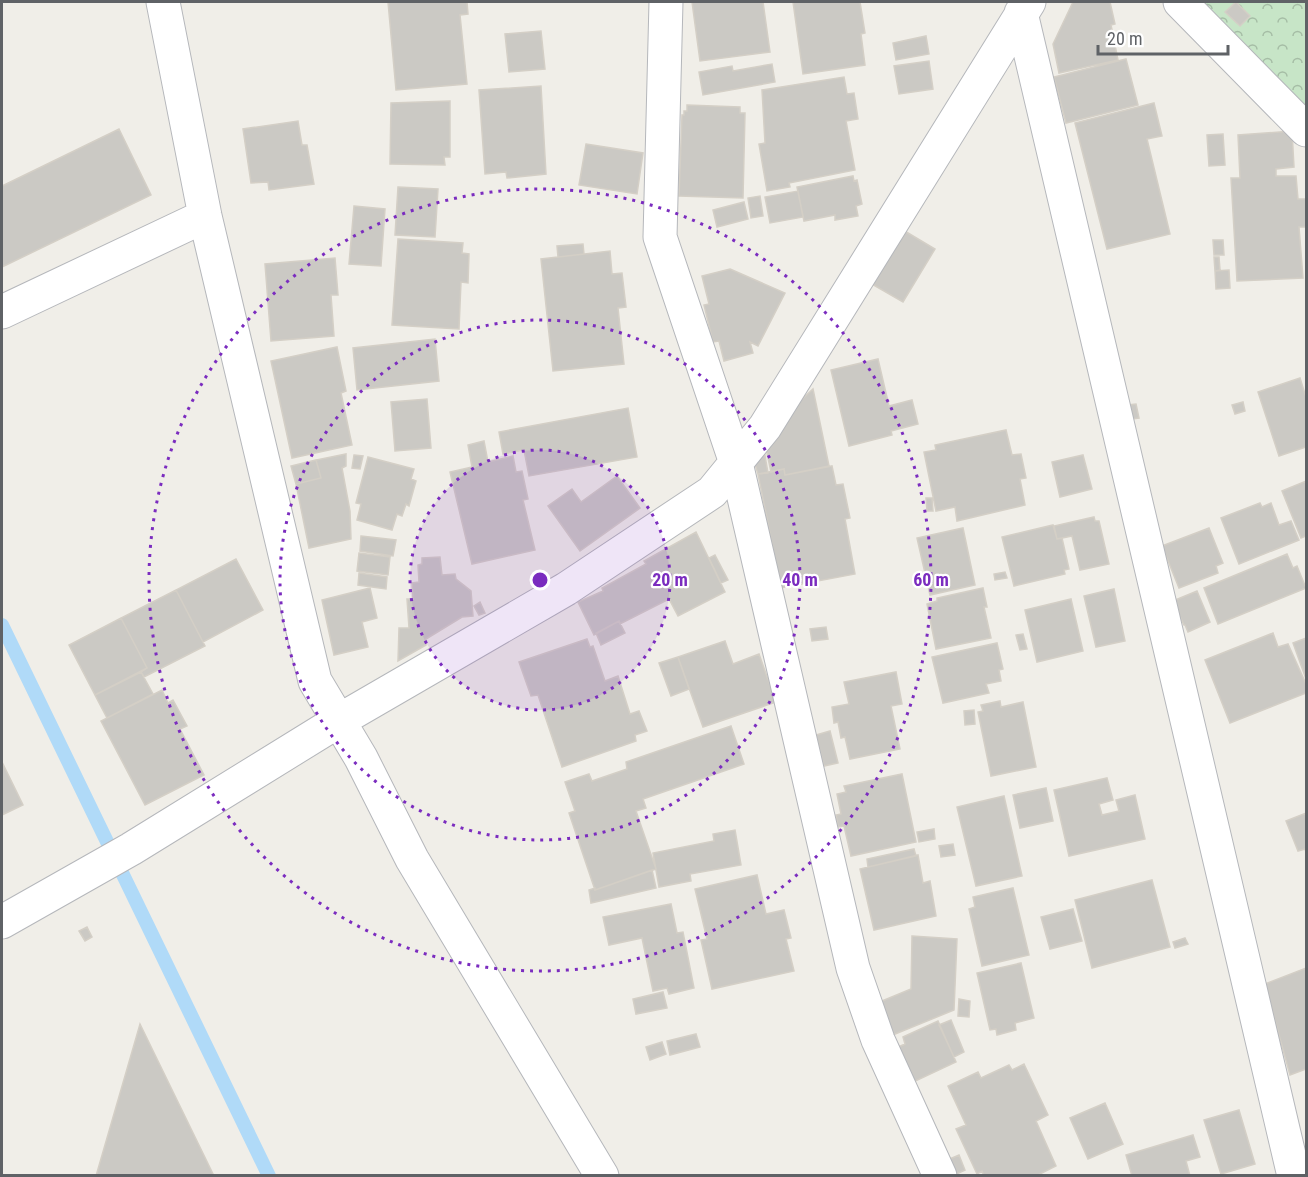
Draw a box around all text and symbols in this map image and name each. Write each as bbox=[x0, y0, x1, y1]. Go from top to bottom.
scale bar bbox=[1098, 18, 1228, 56]
text: 20 m bbox=[1107, 28, 1142, 49]
text: 20 m bbox=[652, 569, 688, 590]
text: 40 m bbox=[782, 569, 818, 590]
text: 60 m bbox=[913, 569, 949, 590]
centre of rings bbox=[530, 570, 550, 590]

